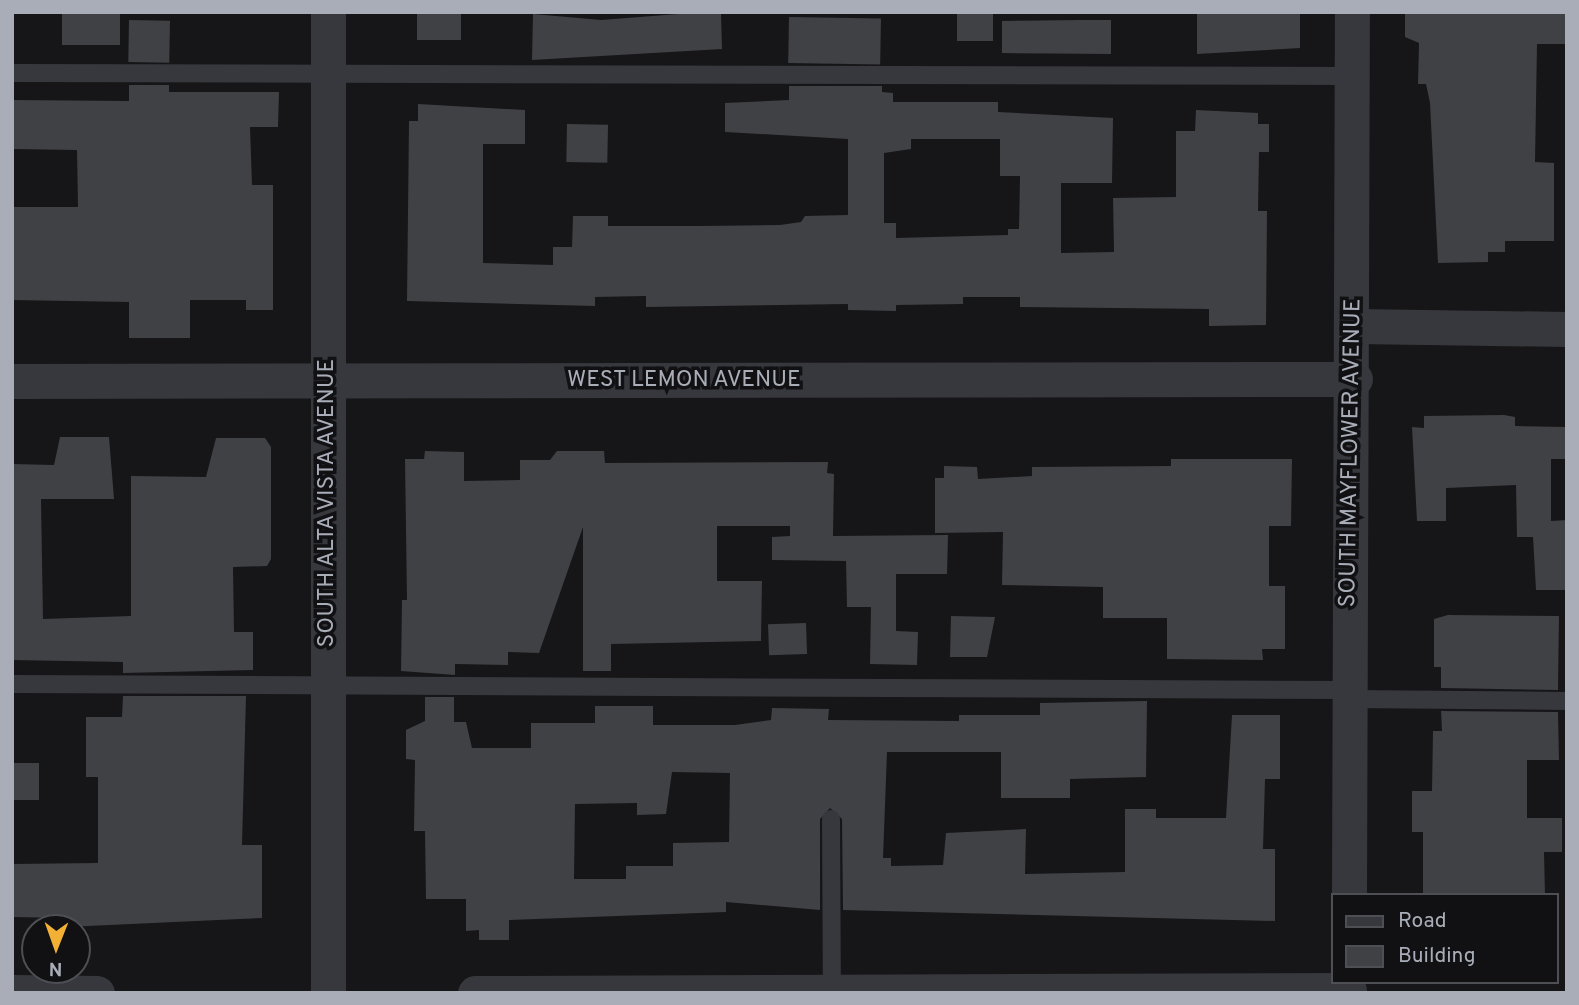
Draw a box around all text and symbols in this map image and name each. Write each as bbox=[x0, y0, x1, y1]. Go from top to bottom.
street label: SOUTH MAYFLOWER AVENUE bbox=[1335, 298, 1369, 608]
street label: SOUTH ALTA VISTA AVENUE bbox=[314, 356, 342, 650]
street label: WEST LEMON AVENUE bbox=[566, 367, 802, 395]
legend bbox=[1330, 893, 1558, 984]
text: Road bbox=[1398, 908, 1447, 935]
north arrow bbox=[21, 914, 91, 984]
text: Building bbox=[1398, 943, 1476, 970]
text: N bbox=[49, 956, 63, 980]

